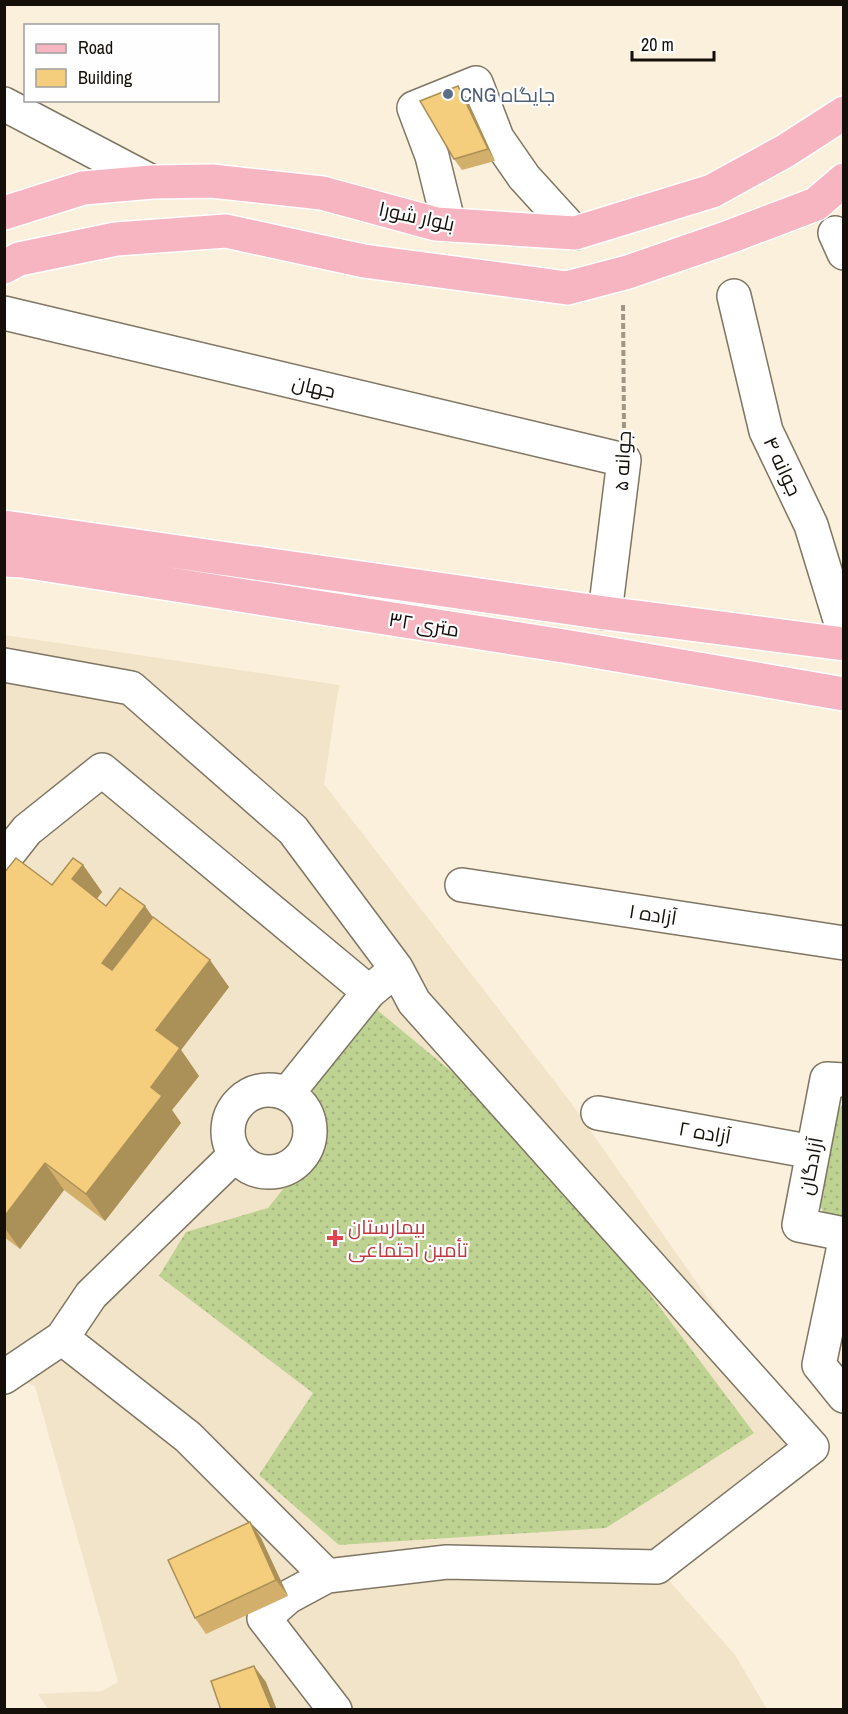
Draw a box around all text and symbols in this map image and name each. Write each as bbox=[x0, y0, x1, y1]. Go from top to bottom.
legend bbox=[24, 24, 219, 102]
scale bar bbox=[632, 24, 714, 62]
text: 20 m bbox=[641, 32, 674, 57]
text: Road bbox=[78, 35, 113, 60]
text: Building bbox=[78, 65, 133, 90]
place label: CNG جایگاه bbox=[460, 81, 555, 108]
marker: CNG جایگاه bbox=[441, 87, 455, 101]
street label: بلوار شورا bbox=[377, 195, 457, 237]
street label: جهان bbox=[290, 368, 338, 404]
street label: جوانه ۵ bbox=[607, 430, 637, 492]
street label: جوانه ۴ bbox=[757, 432, 809, 500]
street label: ۳۲ متری bbox=[387, 605, 461, 643]
street label: آزاده ۱ bbox=[627, 897, 679, 931]
street label: آزاده ۲ bbox=[677, 1114, 734, 1150]
street label: آزادگان bbox=[791, 1134, 829, 1197]
place label: بیمارستان تأمین اجتماعی bbox=[348, 1213, 468, 1263]
marker: بیمارستان تأمین اجتماعی bbox=[326, 1229, 344, 1247]

